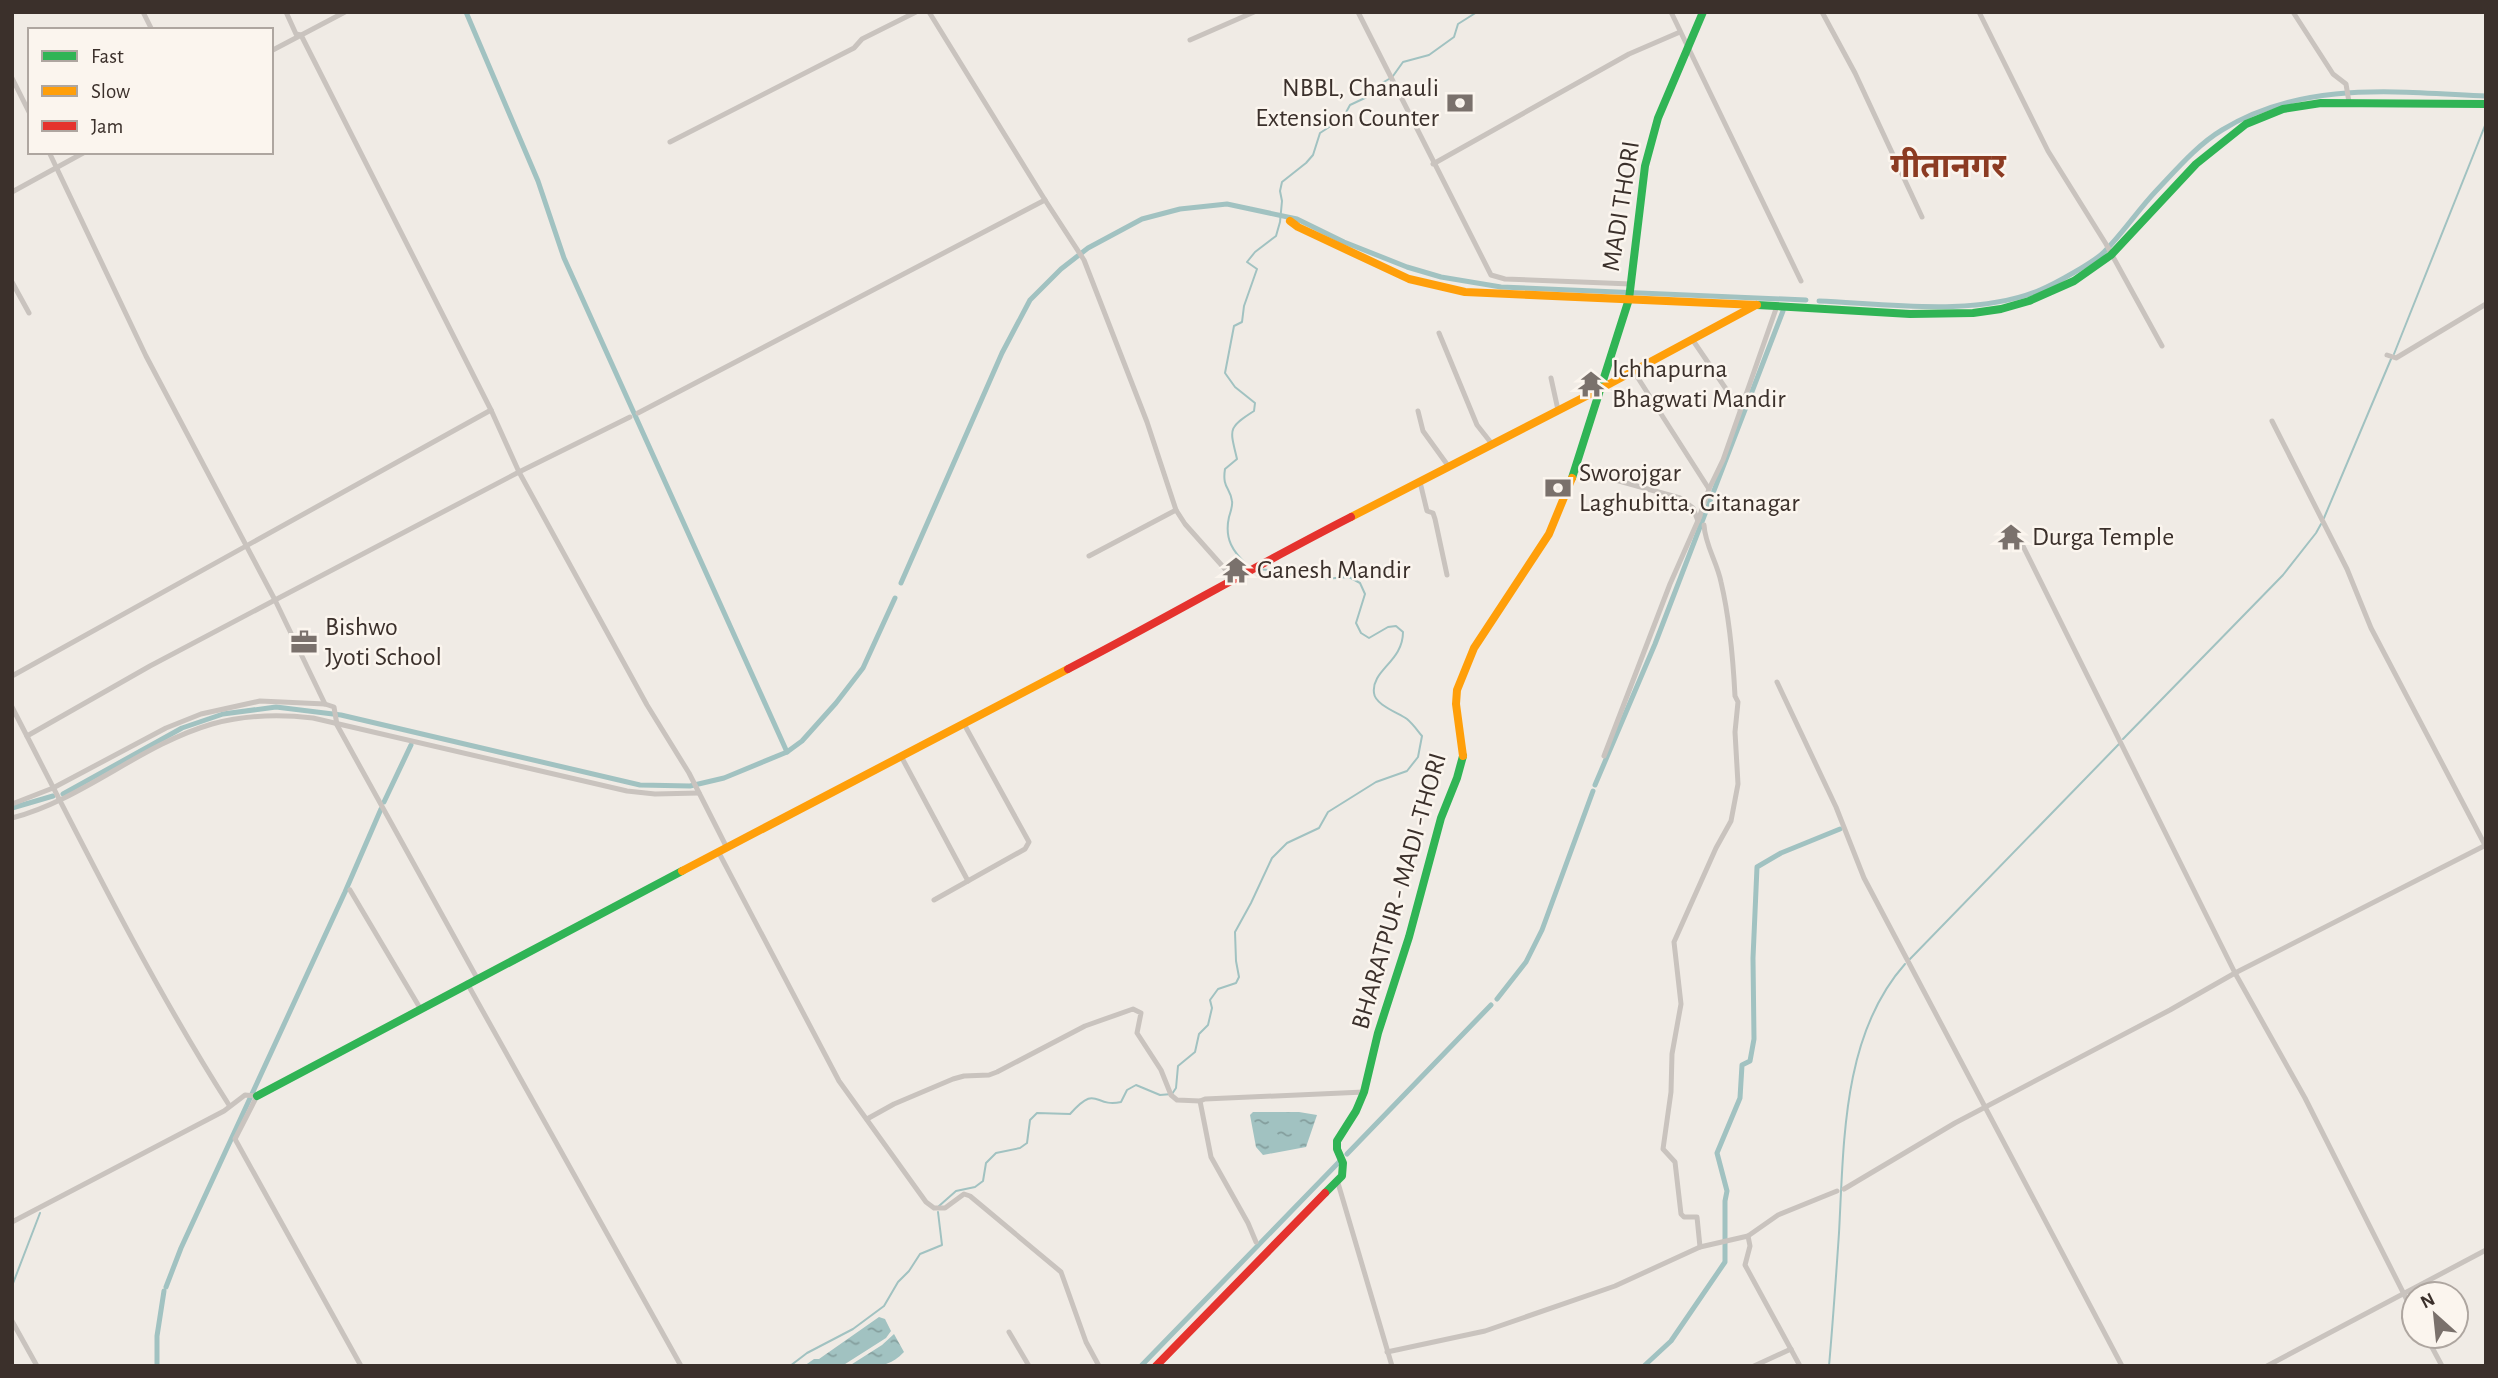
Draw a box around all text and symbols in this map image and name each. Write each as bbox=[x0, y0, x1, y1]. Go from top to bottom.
legend bbox=[28, 28, 273, 154]
text: Fast bbox=[91, 46, 124, 67]
place label: NBBL, Chanauli Extension Counter bbox=[1255, 75, 1440, 131]
text: Slow bbox=[91, 81, 130, 102]
bank icon: NBBL, Chanauli Extension Counter bbox=[1445, 88, 1475, 118]
text: Jam bbox=[91, 116, 123, 137]
street label: MADI THORI bbox=[1598, 139, 1644, 273]
district label: गीतानगर bbox=[1890, 147, 2007, 184]
place label: Ichhapurna Bhagwati Mandir bbox=[1612, 356, 1786, 412]
temple icon: Ichhapurna Bhagwati Mandir bbox=[1576, 369, 1606, 399]
place label: Sworojgar Laghubitta, Gitanagar bbox=[1579, 460, 1800, 516]
bank icon: Sworojgar Laghubitta, Gitanagar bbox=[1543, 473, 1573, 503]
temple icon: Durga Temple bbox=[1996, 522, 2026, 552]
place label: Durga Temple bbox=[2032, 524, 2174, 550]
temple icon: Ganesh Mandir bbox=[1221, 555, 1251, 585]
place label: Ganesh Mandir bbox=[1257, 557, 1411, 583]
place label: Bishwo Jyoti School bbox=[325, 614, 442, 670]
office icon: Bishwo Jyoti School bbox=[289, 627, 319, 657]
street label: BHARATPUR - MADI -THORI bbox=[1347, 750, 1451, 1032]
north arrow bbox=[2400, 1280, 2470, 1350]
text: N bbox=[2418, 1290, 2438, 1313]

